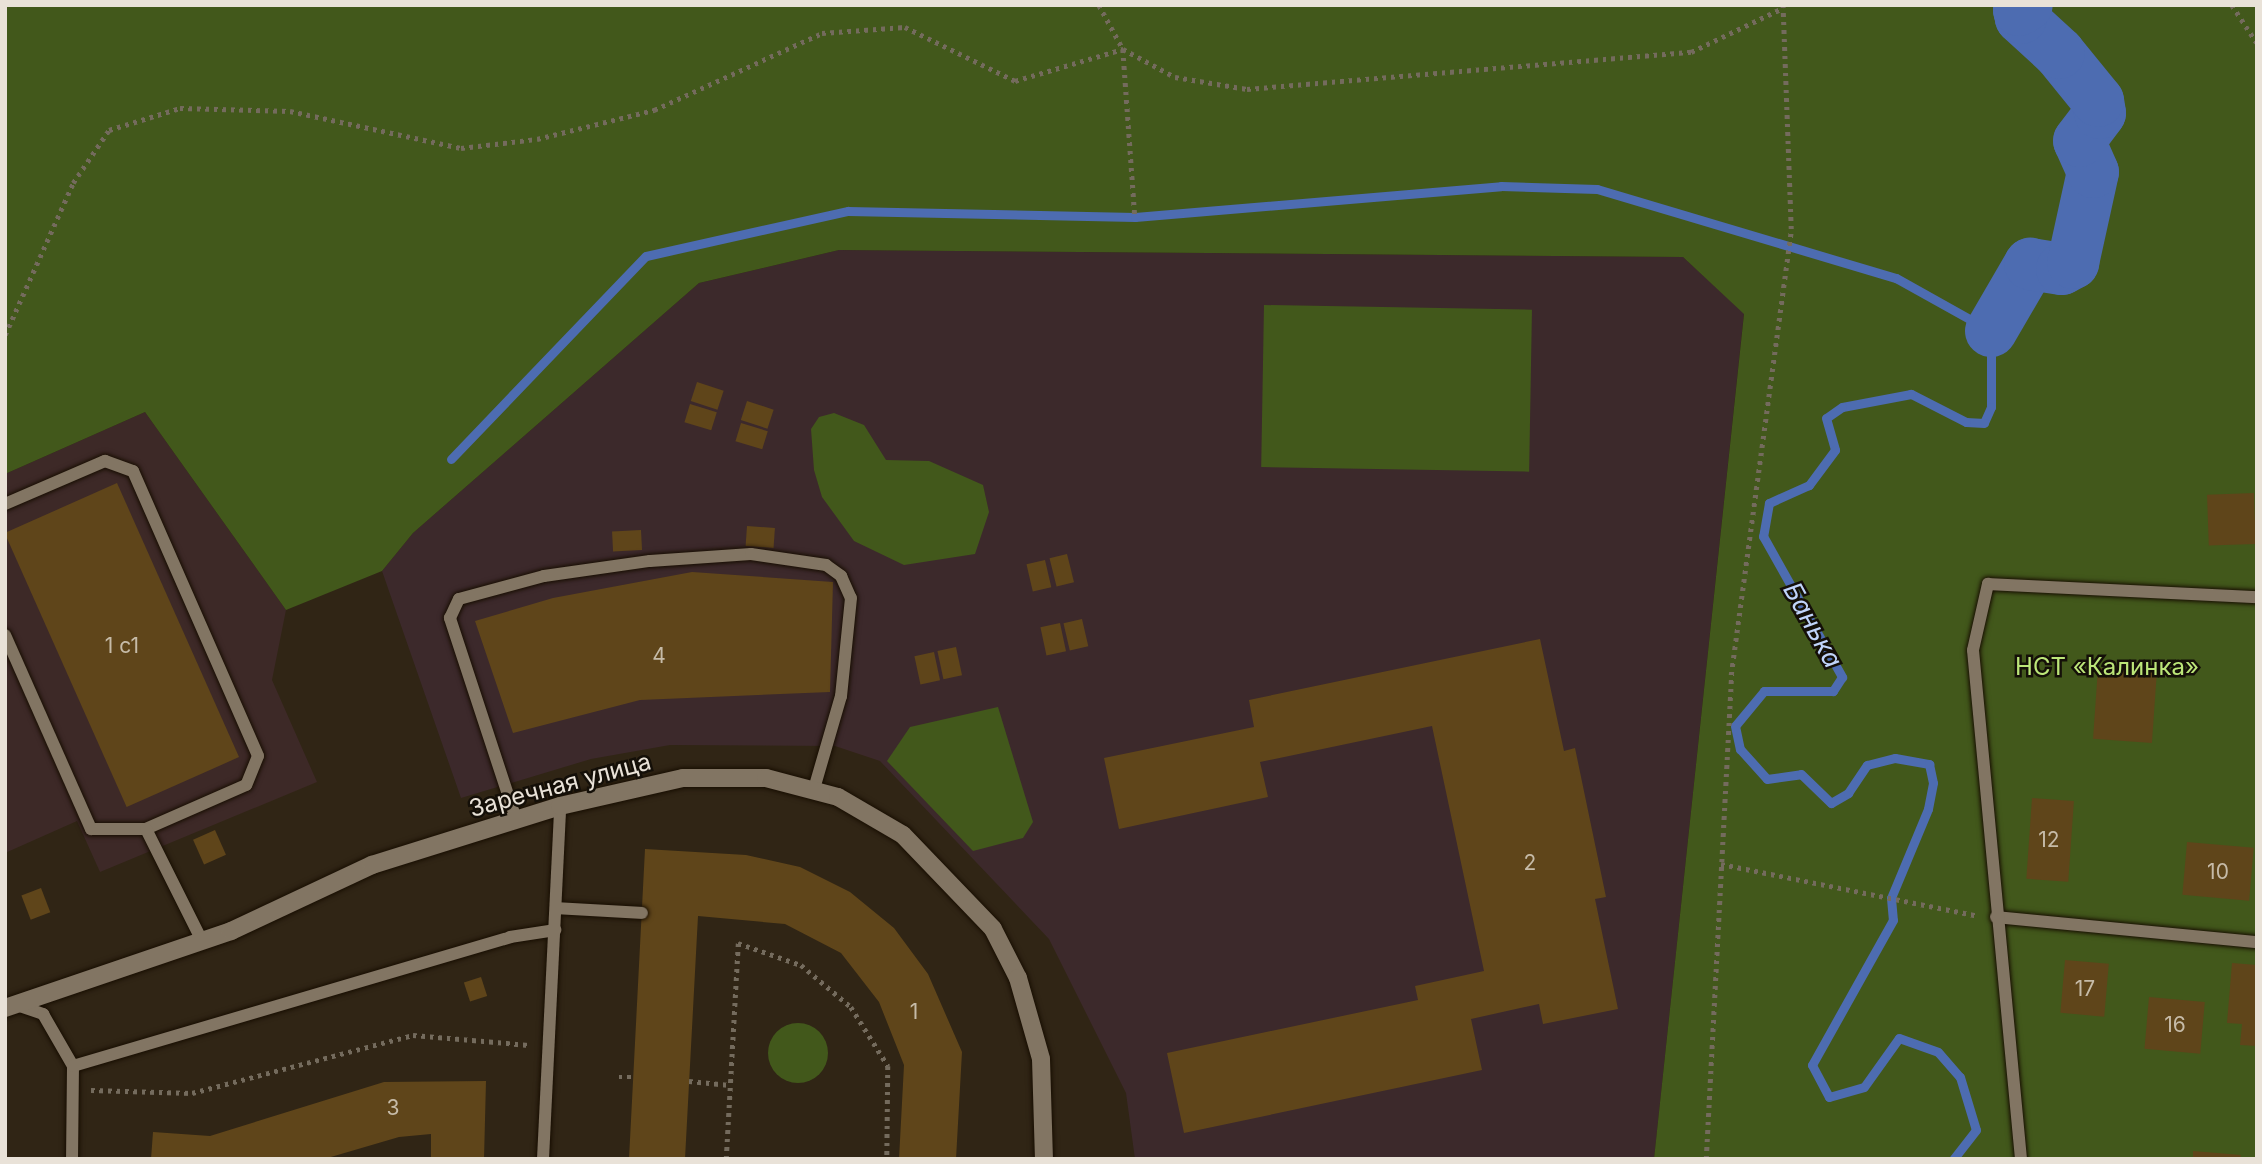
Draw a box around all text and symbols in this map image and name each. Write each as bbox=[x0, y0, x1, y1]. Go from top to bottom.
water label: Банька bbox=[1777, 577, 1849, 673]
house number: 1 с1 bbox=[105, 633, 139, 659]
house number: 4 bbox=[652, 643, 666, 669]
park label: НСТ «Калинка» bbox=[2015, 653, 2199, 681]
street label: Заречная улица bbox=[466, 747, 654, 823]
house number: 12 bbox=[2038, 827, 2060, 853]
house number: 2 bbox=[1524, 850, 1536, 876]
house number: 10 bbox=[2207, 859, 2229, 885]
house number: 17 bbox=[2075, 976, 2095, 1002]
house number: 1 bbox=[910, 999, 918, 1025]
house number: 16 bbox=[2164, 1012, 2186, 1038]
house number: 3 bbox=[387, 1095, 399, 1121]

